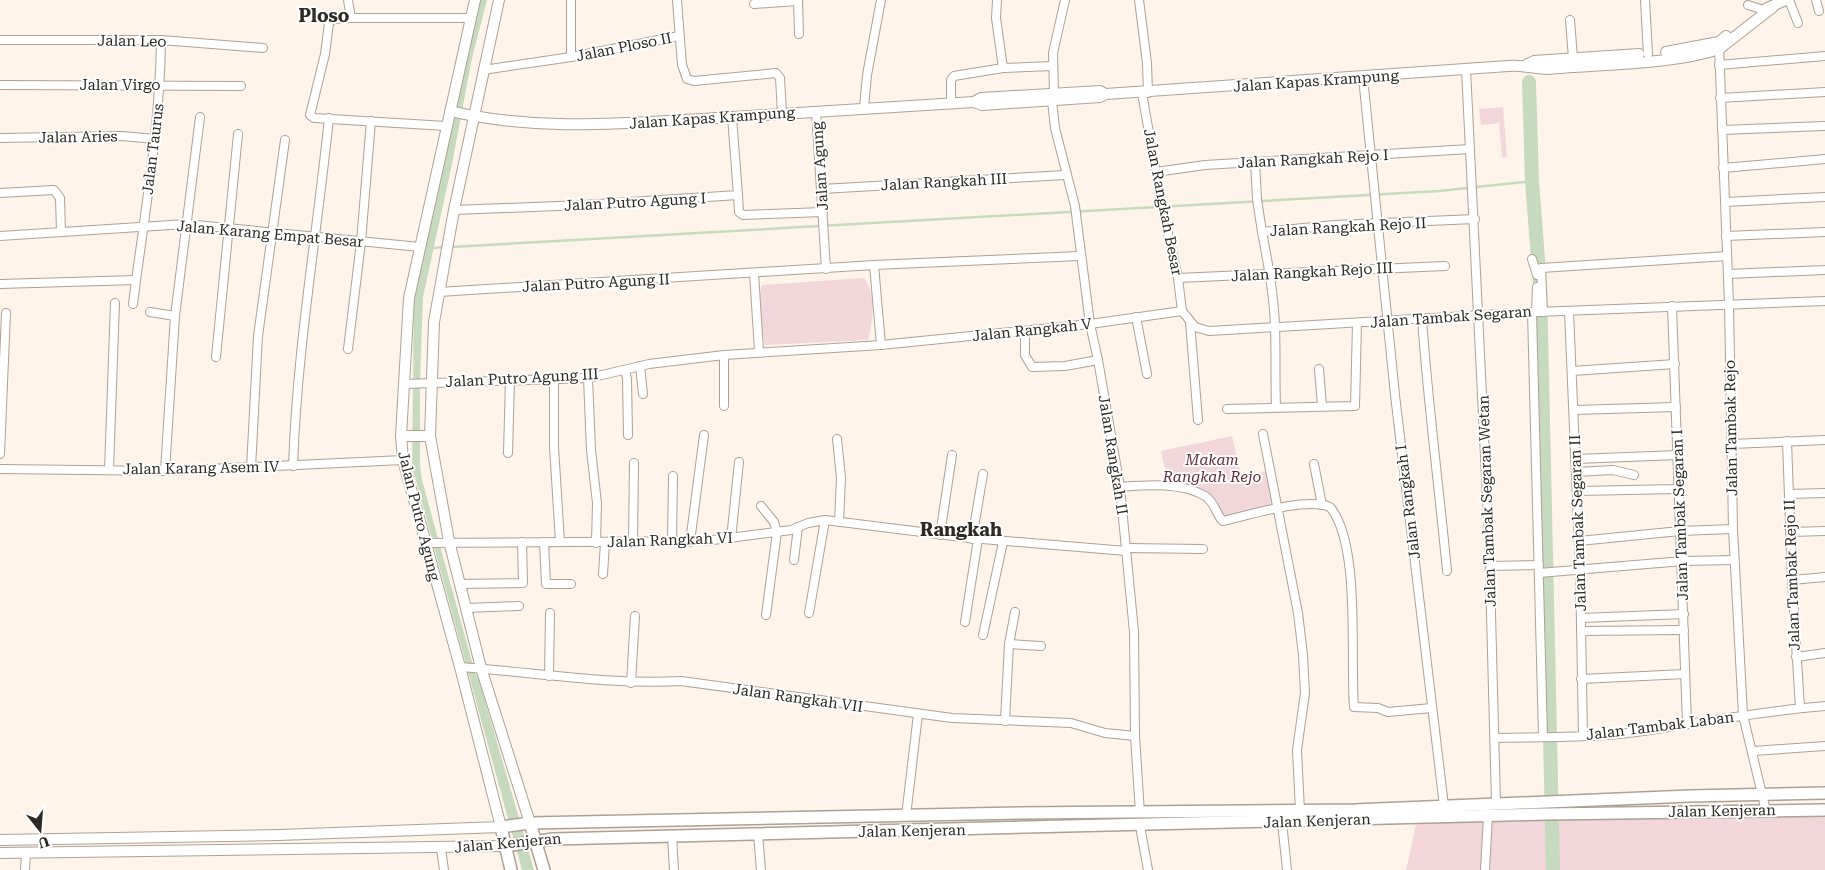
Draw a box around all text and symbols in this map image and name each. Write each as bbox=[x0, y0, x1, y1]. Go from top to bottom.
district label: Ploso bbox=[299, 5, 350, 26]
street label: Jalan Ploso II bbox=[575, 29, 673, 65]
street label: Jalan Leo bbox=[97, 31, 167, 51]
street label: Jalan Kapas Krampung bbox=[1233, 66, 1400, 96]
street label: Jalan Virgo bbox=[79, 76, 161, 94]
street label: Jalan Taurus bbox=[138, 102, 168, 196]
street label: Jalan Kapas Krampung bbox=[629, 103, 796, 133]
street label: Jalan Agung bbox=[808, 120, 832, 211]
street label: Jalan Aries bbox=[38, 127, 118, 147]
street label: Jalan Rangkah Besar bbox=[1140, 127, 1186, 277]
street label: Jalan Rangkah Rejo I bbox=[1237, 146, 1389, 172]
street label: Jalan Rangkah III bbox=[880, 170, 1008, 194]
street label: Jalan Putro Agung I bbox=[563, 189, 707, 215]
street label: Jalan Rangkah Rejo II bbox=[1269, 214, 1427, 240]
street label: Jalan Karang Empat Besar bbox=[176, 217, 364, 251]
street label: Jalan Rangkah Rejo III bbox=[1230, 259, 1394, 285]
street label: Jalan Putro Agung II bbox=[522, 270, 670, 296]
street label: Jalan Tambak Segaran bbox=[1370, 302, 1533, 332]
street label: Jalan Rangkah V bbox=[971, 315, 1093, 345]
street label: Jalan Tambak Rejo bbox=[1721, 360, 1741, 496]
street label: Jalan Putro Agung III bbox=[445, 365, 599, 391]
street label: Jalan Rangkah II bbox=[1095, 394, 1131, 516]
street label: Jalan Tambak Segaran Wetan bbox=[1474, 394, 1500, 607]
street label: Jalan Tambak Segaran I bbox=[1668, 429, 1692, 601]
street label: Jalan Tambak Segaran II bbox=[1566, 434, 1590, 612]
street label: Jalan Rangkah I bbox=[1392, 444, 1424, 560]
street label: Jalan Putro Agung bbox=[394, 449, 444, 583]
park label: Makam Rangkah Rejo bbox=[1162, 451, 1262, 486]
street label: Jalan Karang Asem IV bbox=[122, 458, 280, 478]
street label: Jalan Tambak Rejo II bbox=[1780, 499, 1804, 651]
district label: Rangkah bbox=[920, 519, 1002, 540]
street label: Jalan Rangkah VI bbox=[607, 529, 733, 551]
street label: Jalan Rangkah VII bbox=[732, 680, 864, 716]
street label: Jalan Tambak Laban bbox=[1585, 708, 1735, 744]
street label: Jalan Kenjeran bbox=[1668, 801, 1776, 821]
north arrow bbox=[15, 805, 65, 855]
street label: Jalan Kenjeran bbox=[1263, 810, 1371, 832]
street label: Jalan Kenjeran bbox=[858, 821, 966, 841]
street label: Jalan Kenjeran bbox=[454, 829, 563, 857]
text: U bbox=[36, 833, 51, 852]

